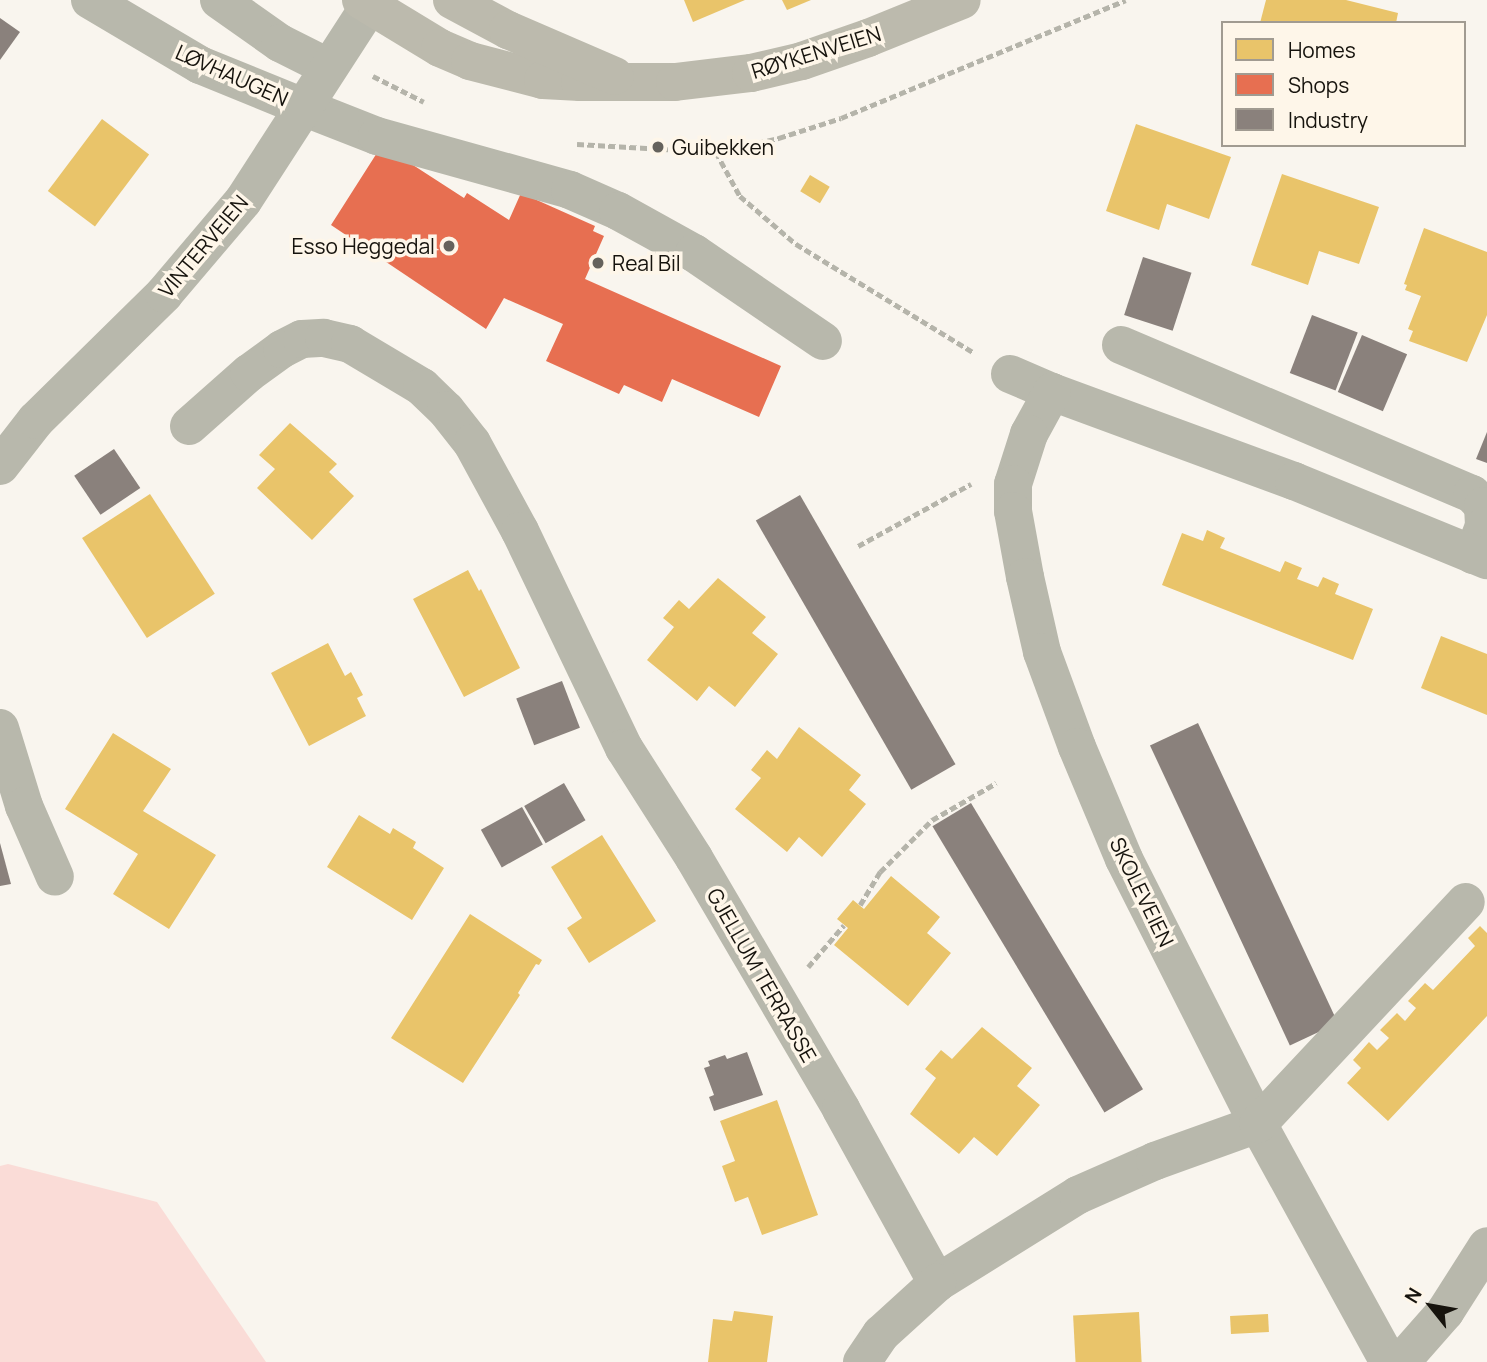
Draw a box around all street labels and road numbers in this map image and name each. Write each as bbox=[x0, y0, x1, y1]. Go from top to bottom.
street label: RØYKENVEIEN bbox=[748, 20, 884, 84]
street label: LØVHAUGEN bbox=[172, 39, 292, 111]
street label: VINTERVEIEN bbox=[153, 190, 253, 302]
street label: SKOLEVEIEN bbox=[1105, 833, 1179, 951]
street label: GJELLUM TERRASSE bbox=[702, 884, 822, 1066]

